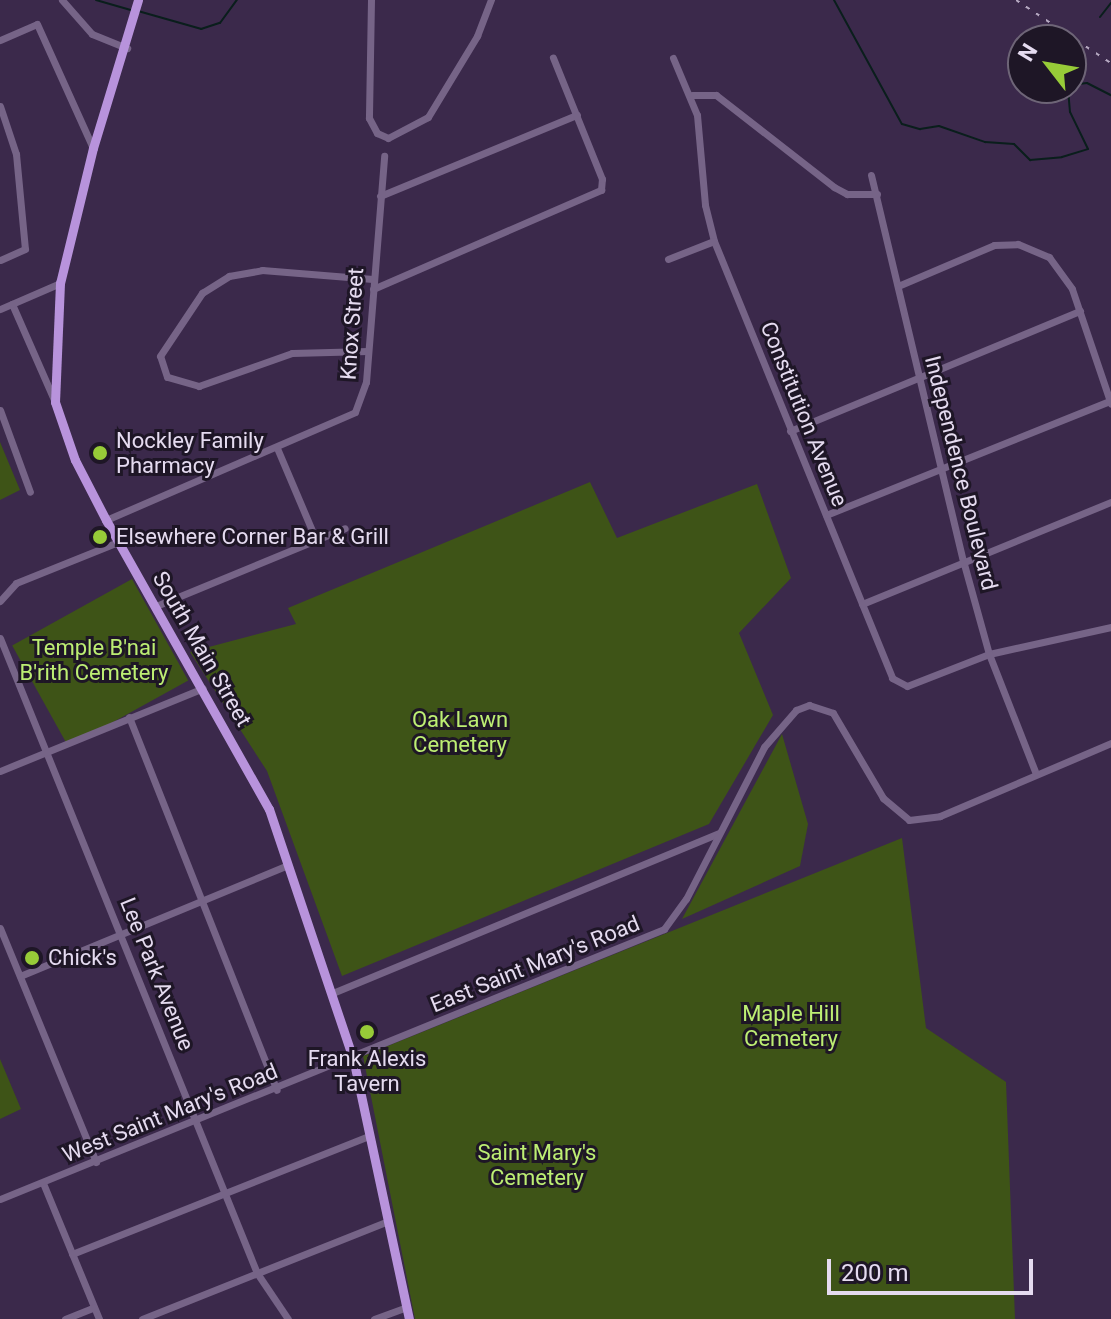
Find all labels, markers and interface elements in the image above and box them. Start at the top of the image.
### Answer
north arrow [1007,24,1087,104]
text: N [1013,39,1042,66]
street label: Knox Street [335,267,369,381]
street label: Constitution Avenue [755,318,853,510]
street label: Independence Boulevard [919,353,1003,593]
place label: Nockley Family Pharmacy [116,427,264,478]
marker: Nockley Family Pharmacy [91,444,109,462]
place label: Elsewhere Corner Bar & Grill [116,524,389,550]
marker: Elsewhere Corner Bar & Grill [91,528,109,546]
street label: South Main Street [147,567,257,731]
park label: Temple B'nai B'rith Cemetery [20,634,168,686]
park label: Oak Lawn Cemetery [412,706,508,758]
street label: Lee Park Avenue [114,894,200,1054]
street label: East Saint Mary's Road [427,910,643,1018]
place label: Chick's [48,945,117,971]
marker: Chick's [23,949,41,967]
park label: Maple Hill Cemetery [742,1000,840,1052]
marker: Frank Alexis Tavern [358,1023,376,1041]
place label: Frank Alexis Tavern [308,1045,426,1096]
street label: West Saint Mary's Road [59,1058,281,1168]
park label: Saint Mary's Cemetery [478,1139,596,1190]
scale bar [831,1243,1037,1293]
text: 200 m [841,1259,908,1287]

